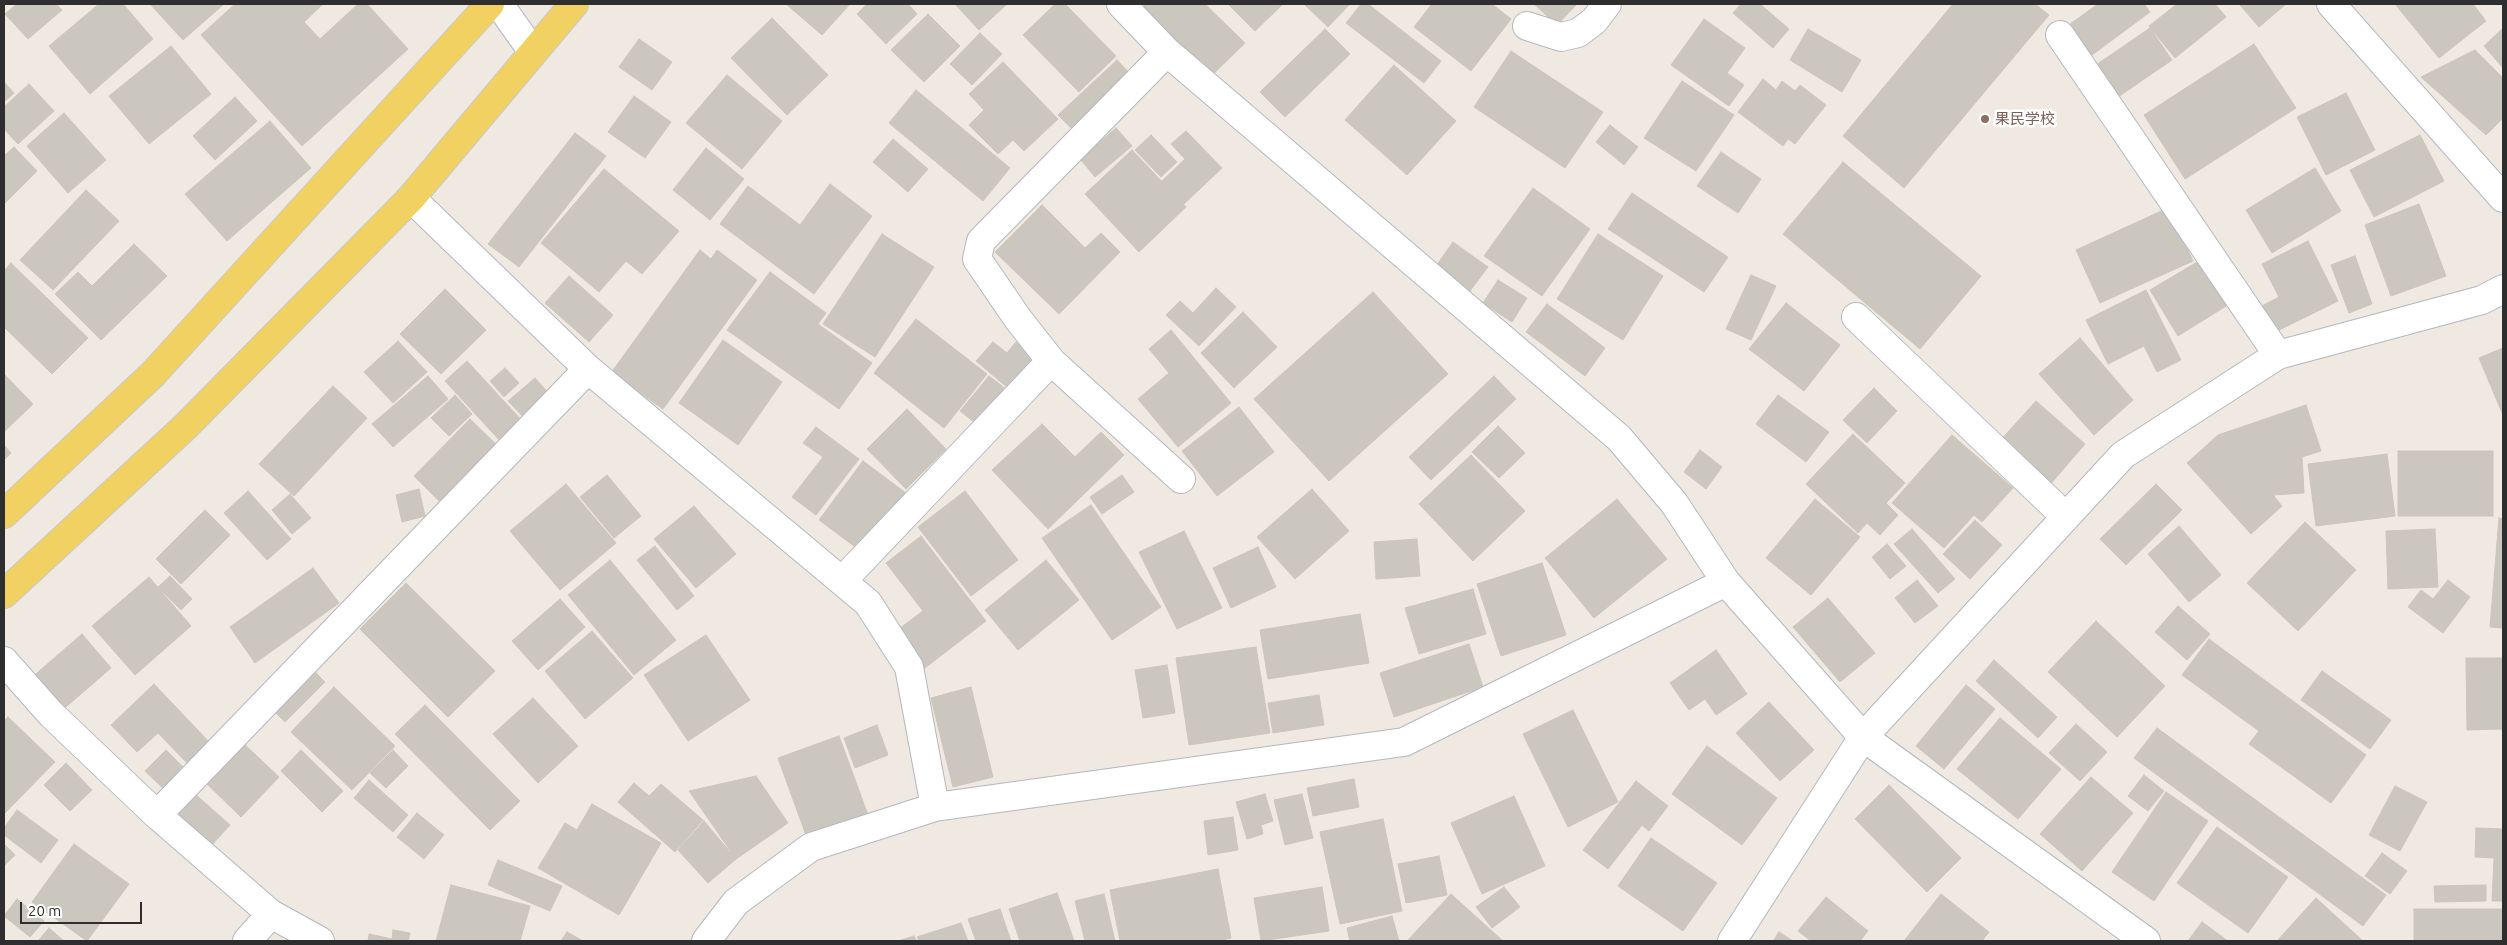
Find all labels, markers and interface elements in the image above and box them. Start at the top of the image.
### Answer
place label: 果民学校 [1995,110,2055,128]
marker: 果民学校 [1979,113,1991,125]
scale bar [22,892,145,924]
text: 20 m [28,902,61,919]

